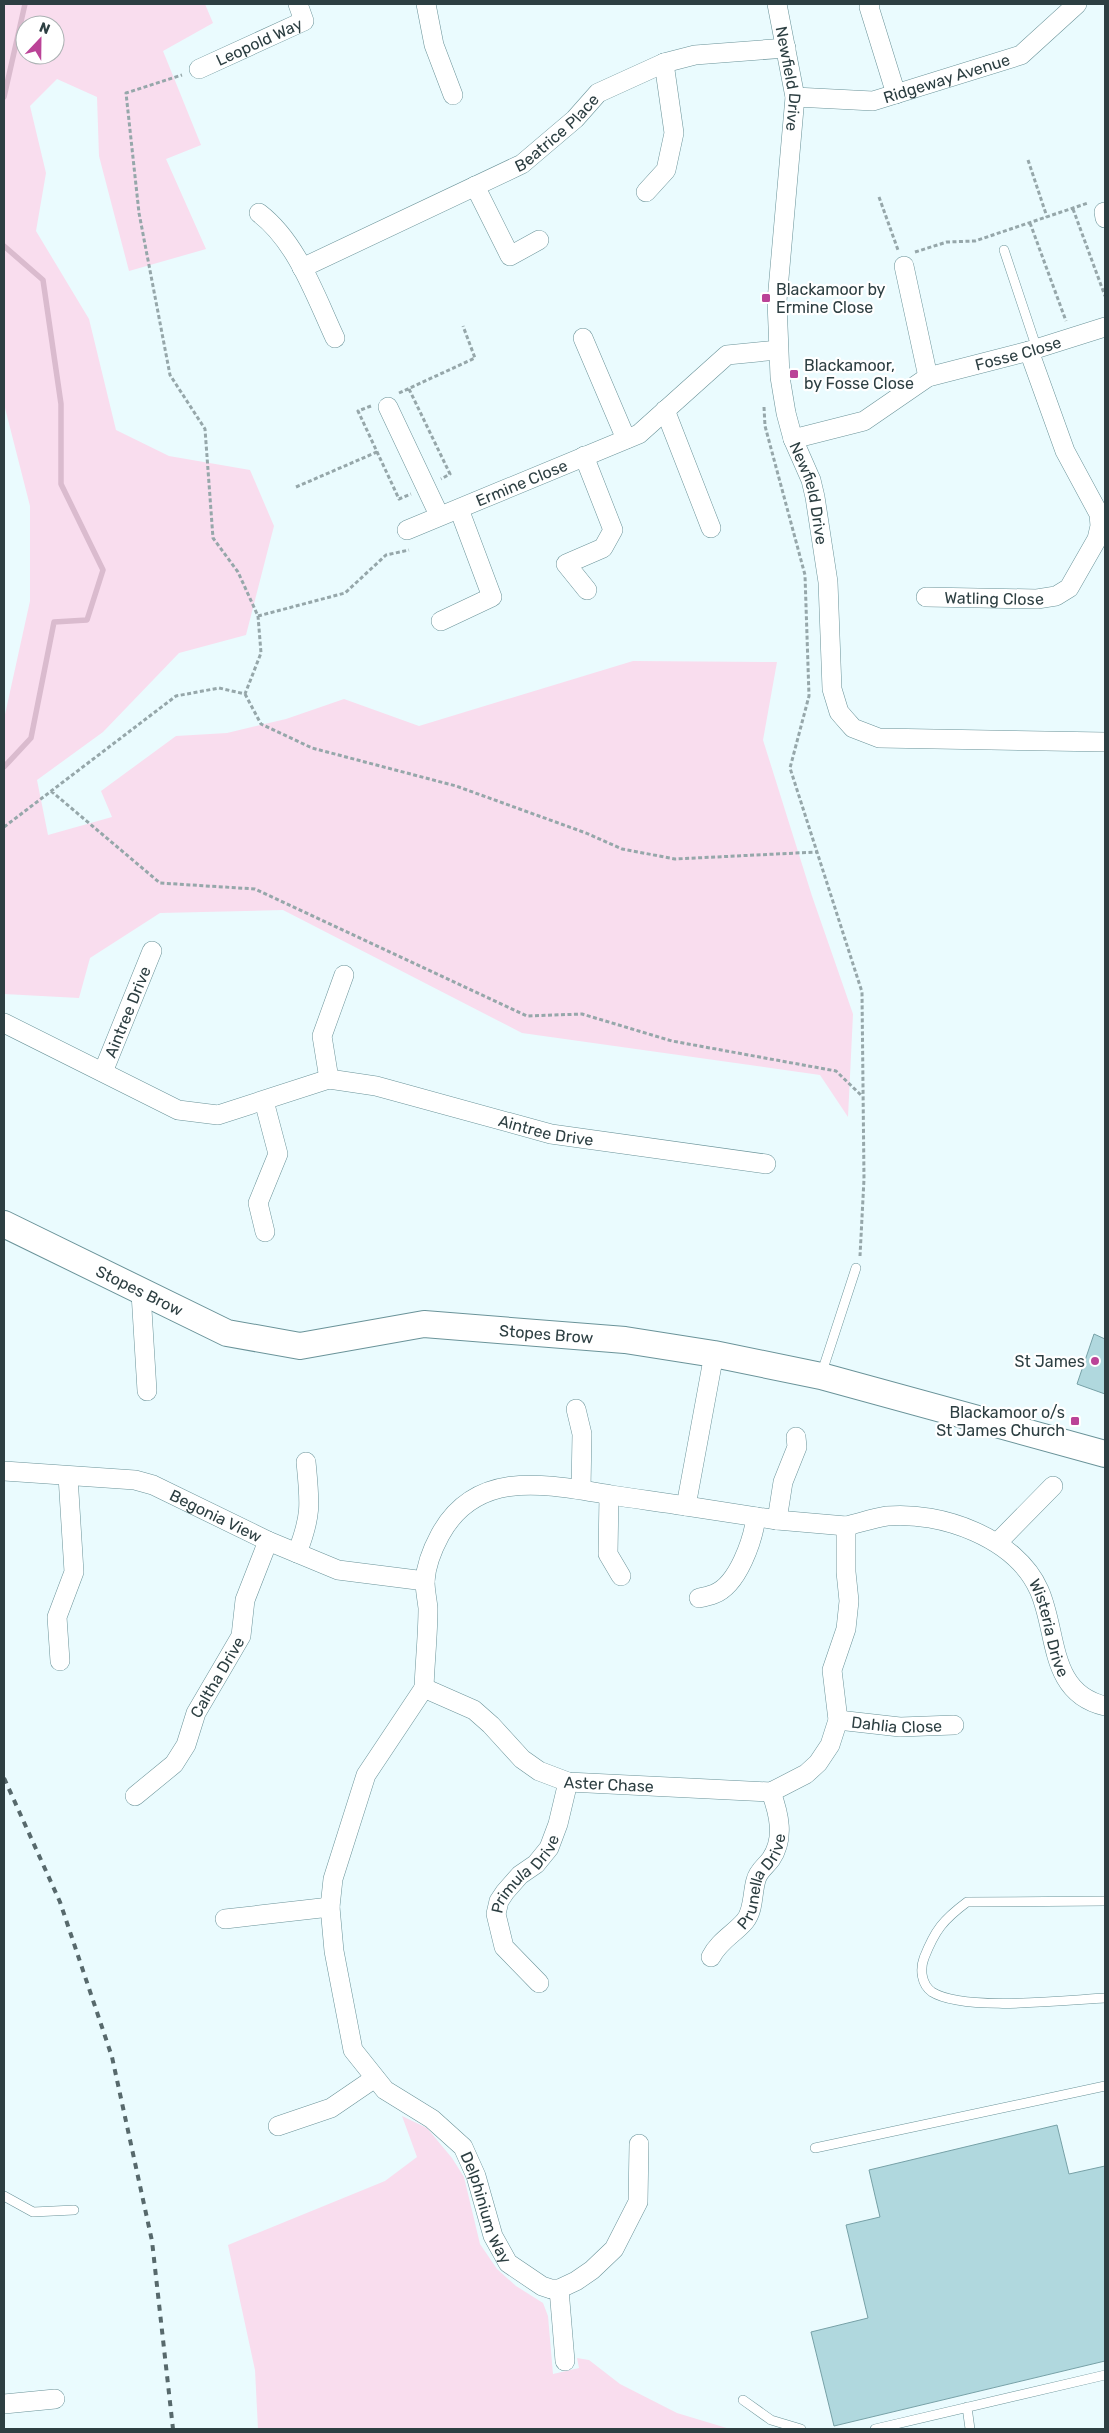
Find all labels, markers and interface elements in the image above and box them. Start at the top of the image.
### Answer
street label: Leopold Way [213,14,306,70]
north arrow [15,15,65,65]
text: N [37,19,53,38]
street label: Newfield Drive [772,25,804,132]
street label: Ridgeway Avenue [881,50,1012,107]
street label: Beatrice Place [512,90,603,176]
place label: Blackamoor by Ermine Close [776,280,886,317]
marker: Blackamoor by Ermine Close [760,292,772,304]
street label: Fosse Close [973,332,1064,375]
place label: Blackamoor, by Fosse Close [804,356,914,393]
marker: Blackamoor, by Fosse Close [788,368,800,380]
street label: Newfield Drive [785,439,831,546]
street label: Ermine Close [473,456,570,510]
street label: Watling Close [944,588,1045,609]
street label: Aintree Drive [101,963,155,1060]
street label: Aintree Drive [496,1111,595,1150]
street label: Stopes Brow [93,1261,186,1320]
street label: Stopes Brow [498,1321,594,1347]
place label: St James [1015,1352,1085,1371]
marker: St James [1089,1355,1101,1367]
place label: Blackamoor o/s St James Church [936,1403,1065,1440]
marker: Blackamoor o/s St James Church [1069,1415,1081,1427]
street label: Begonia View [167,1486,265,1547]
street label: Wisteria Drive [1025,1576,1073,1680]
street label: Caltha Drive [186,1633,249,1721]
street label: Dahlia Close [850,1713,942,1737]
street label: Aster Chase [563,1773,654,1796]
street label: Primula Drive [487,1832,563,1915]
street label: Prunella Drive [733,1832,789,1933]
street label: Delphinium Way [456,2149,515,2267]

